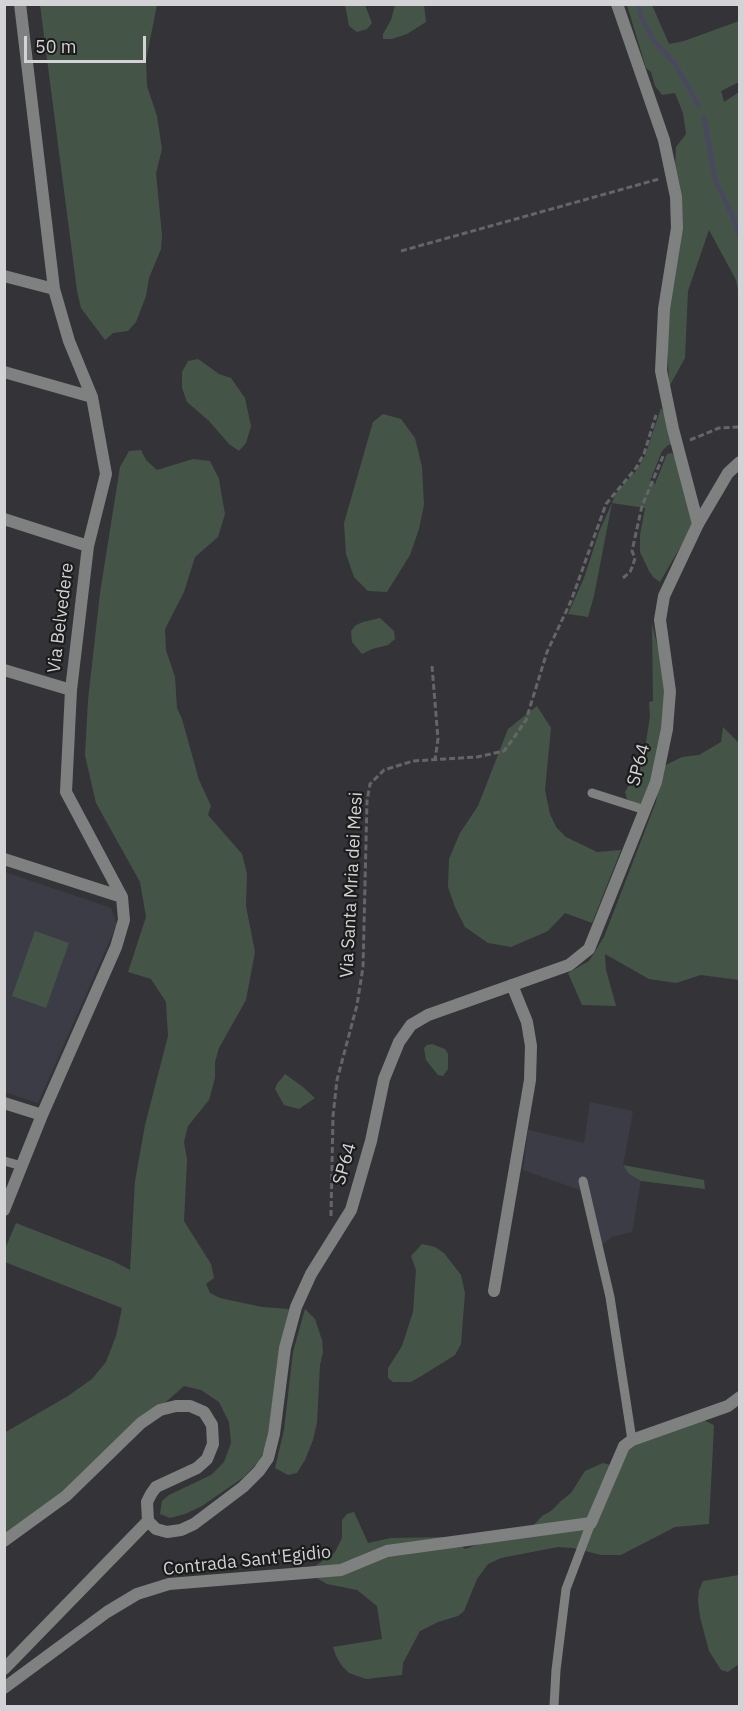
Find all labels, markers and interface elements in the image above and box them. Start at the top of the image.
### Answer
scale bar [27,24,148,62]
text: 50 m [35,35,77,58]
street label: Via Belvedere [44,562,78,674]
street label: SP64 [623,741,655,789]
street label: Via Santa Mria dei Mesi [336,791,368,979]
street label: SP64 [329,1140,361,1188]
street label: Contrada Sant'Egidio [162,1541,332,1581]

